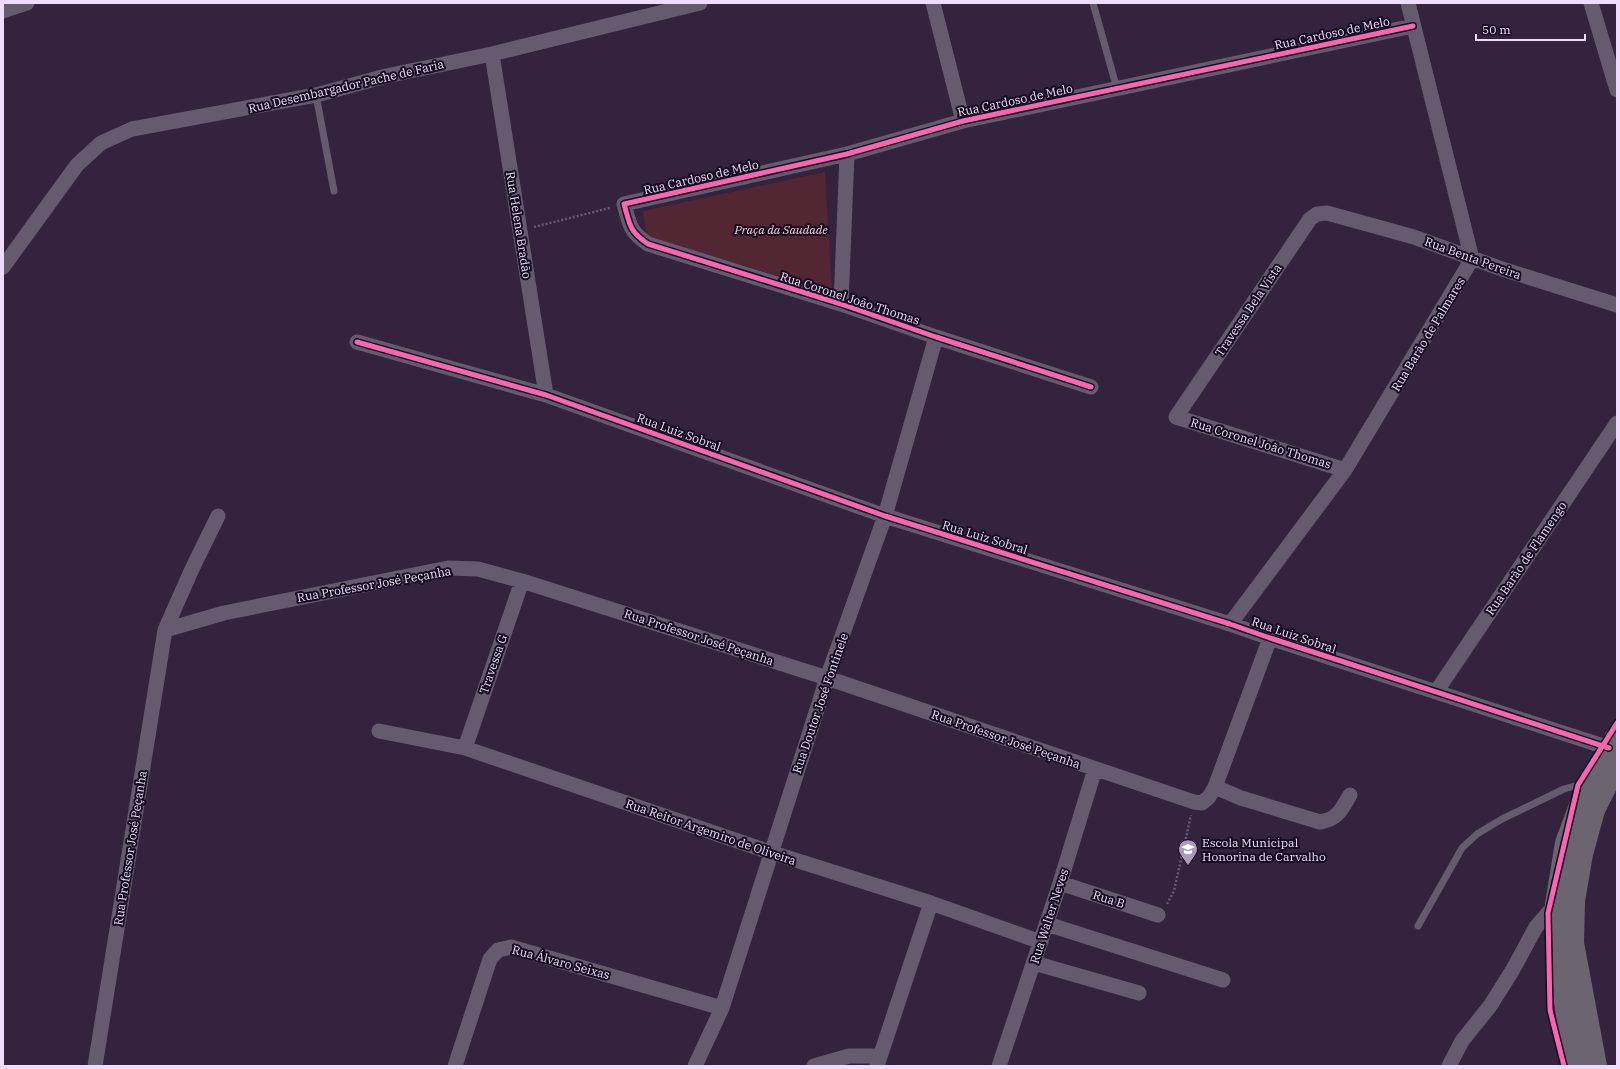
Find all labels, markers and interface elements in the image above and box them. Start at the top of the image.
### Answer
street label: Rua Cardoso de Melo [1273,13,1391,53]
scale bar [1476,16,1585,42]
text: 50 m [1482,22,1511,37]
street label: Rua Desembargador Pache de Faria [247,56,446,116]
street label: Rua Cardoso de Melo [956,80,1074,120]
street label: Rua Cardoso de Melo [642,156,760,198]
street label: Rua Helena Bradão [503,170,535,280]
park label: Praça da Saudade [733,222,828,237]
street label: Rua Benta Pereira [1423,234,1524,283]
street label: Travessa Bela Vista [1211,260,1285,359]
street label: Rua Coronel João Thomas [778,268,922,328]
street label: Rua Barão de Palmares [1388,274,1468,394]
street label: Rua Luiz Sobral [635,410,723,454]
street label: Rua Coronel João Thomas [1189,414,1333,472]
street label: Rua Barão de Flamengo [1482,498,1570,618]
street label: Rua Luiz Sobral [941,517,1030,557]
street label: Rua Professor José Peçanha [296,563,453,605]
street label: Rua Professor José Peçanha [622,606,776,668]
street label: Rua Luiz Sobral [1250,614,1339,657]
street label: Rua Doutor José Fontinele [789,631,851,775]
street label: Travessa G [476,632,510,696]
street label: Rua Professor José Peçanha [930,706,1083,772]
street label: Rua Professor José Peçanha [110,769,150,926]
street label: Rua Reitor Argemiro de Oliveira [624,796,799,868]
place label: Escola Municipal Honorina de Carvalho [1202,835,1326,864]
school or university icon: Escola Municipal Honorina de Carvalho [1177,838,1199,866]
street label: Rua Walter Neves [1027,867,1071,965]
street label: Rua B [1091,887,1127,911]
street label: Rua Álvaro Seixas [510,942,612,982]

